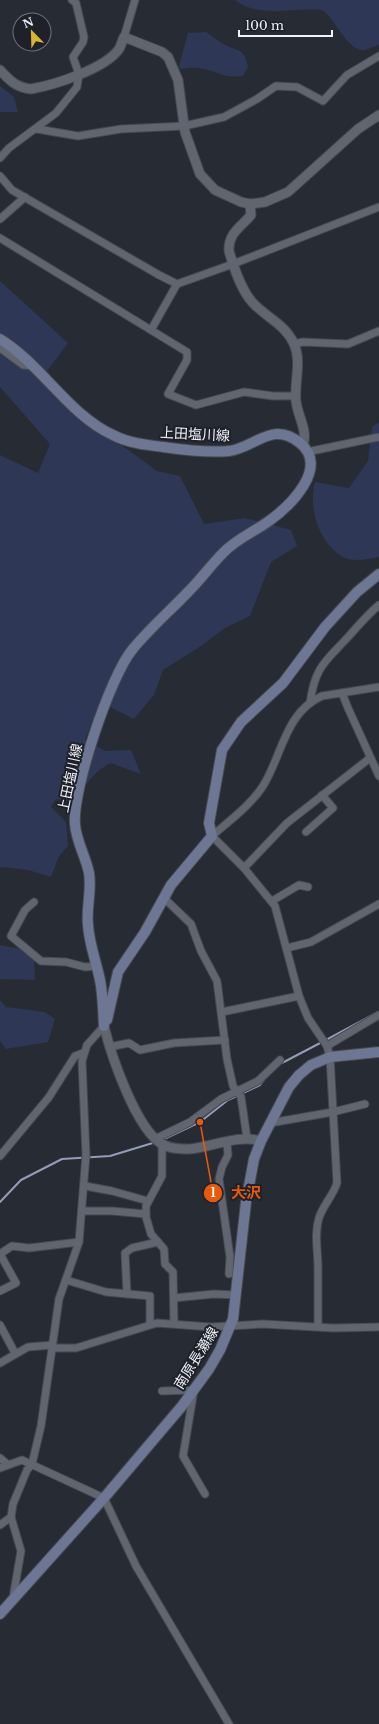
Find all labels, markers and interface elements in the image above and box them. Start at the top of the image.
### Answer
north arrow [12,12,52,52]
scale bar [239,12,332,38]
text: N [21,14,36,31]
text: 100 m [245,18,284,33]
street label: 上田塩川線 [160,423,230,445]
street label: 上田塩川線 [54,742,86,814]
callout: 大沢 [203,1180,269,1207]
text: 大沢 [231,1183,261,1202]
text: 1 [210,1185,216,1200]
street label: 南原長瀬線 [170,1324,222,1392]

